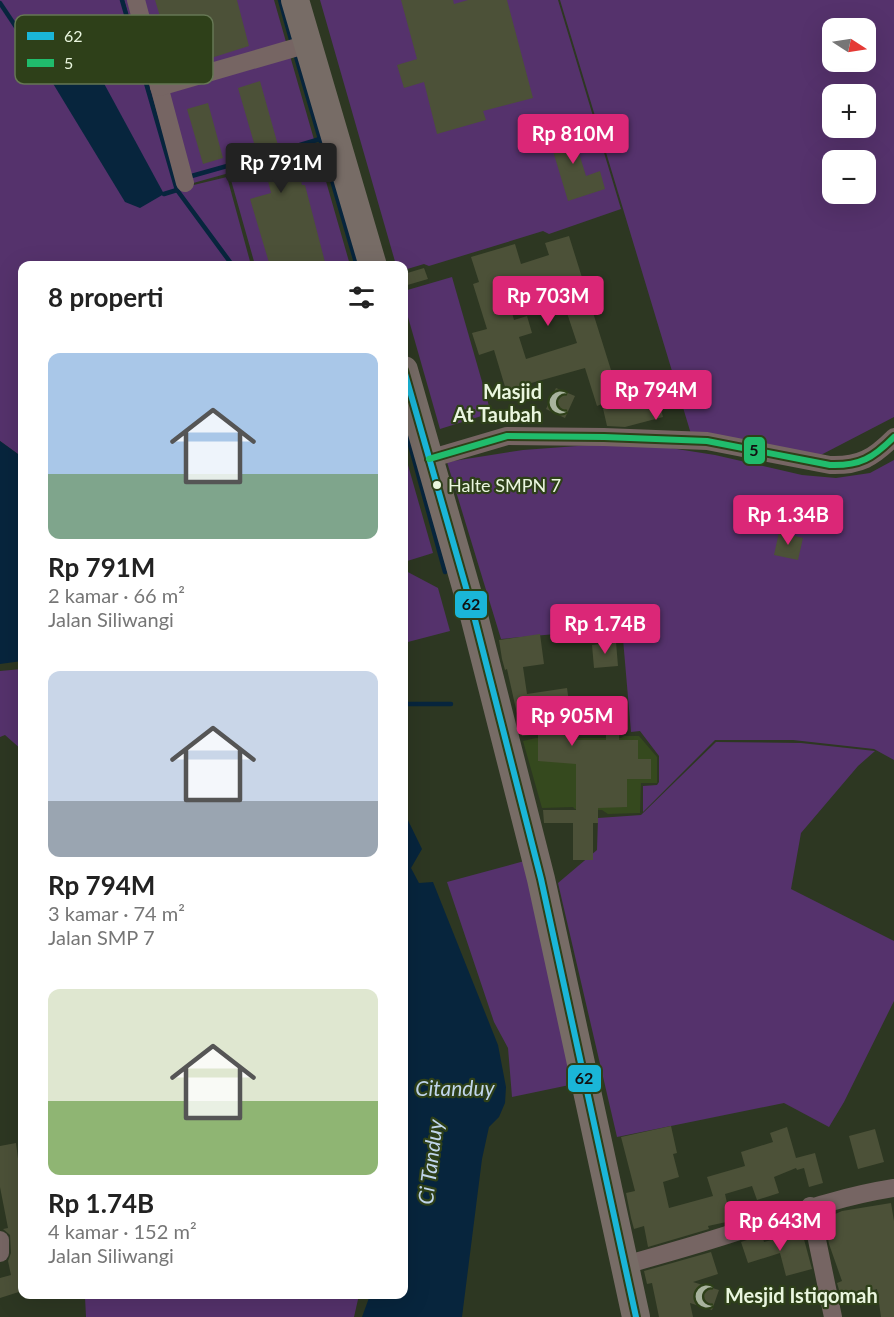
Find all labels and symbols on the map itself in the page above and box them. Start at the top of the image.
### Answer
legend [15,15,213,84]
north arrow [822,18,876,72]
text: 62 [64,26,83,45]
text: 5 [64,53,73,72]
pin: Rp 810M [518,114,628,165]
pin: Rp 791M [226,143,336,194]
pin: Rp 703M [493,276,603,327]
pin: Rp 794M [601,370,711,421]
place label: Masjid At Taubah [452,379,542,426]
mosque icon: Masjid At Taubah [547,390,573,416]
line badge: 5 [743,436,766,465]
text: 5 [749,440,759,459]
place label: Halte SMPN 7 [448,474,561,496]
marker: Halte SMPN 7 [431,479,443,491]
pin: Rp 1.34B [726,495,850,546]
line badge: 62 [454,590,488,619]
text: 62 [462,594,480,613]
pin: Rp 1.74B [543,604,667,655]
pin: Rp 905M [517,696,627,747]
line badge: 62 [567,1064,602,1093]
text: 62 [575,1068,593,1087]
water label: Citanduy [415,1075,496,1100]
water label: Ci Tanduy [412,1117,447,1206]
pin: Rp 643M [725,1201,835,1252]
mosque icon: Mesjid Istiqomah [694,1283,720,1309]
place label: Mesjid Istiqomah [725,1283,878,1307]

